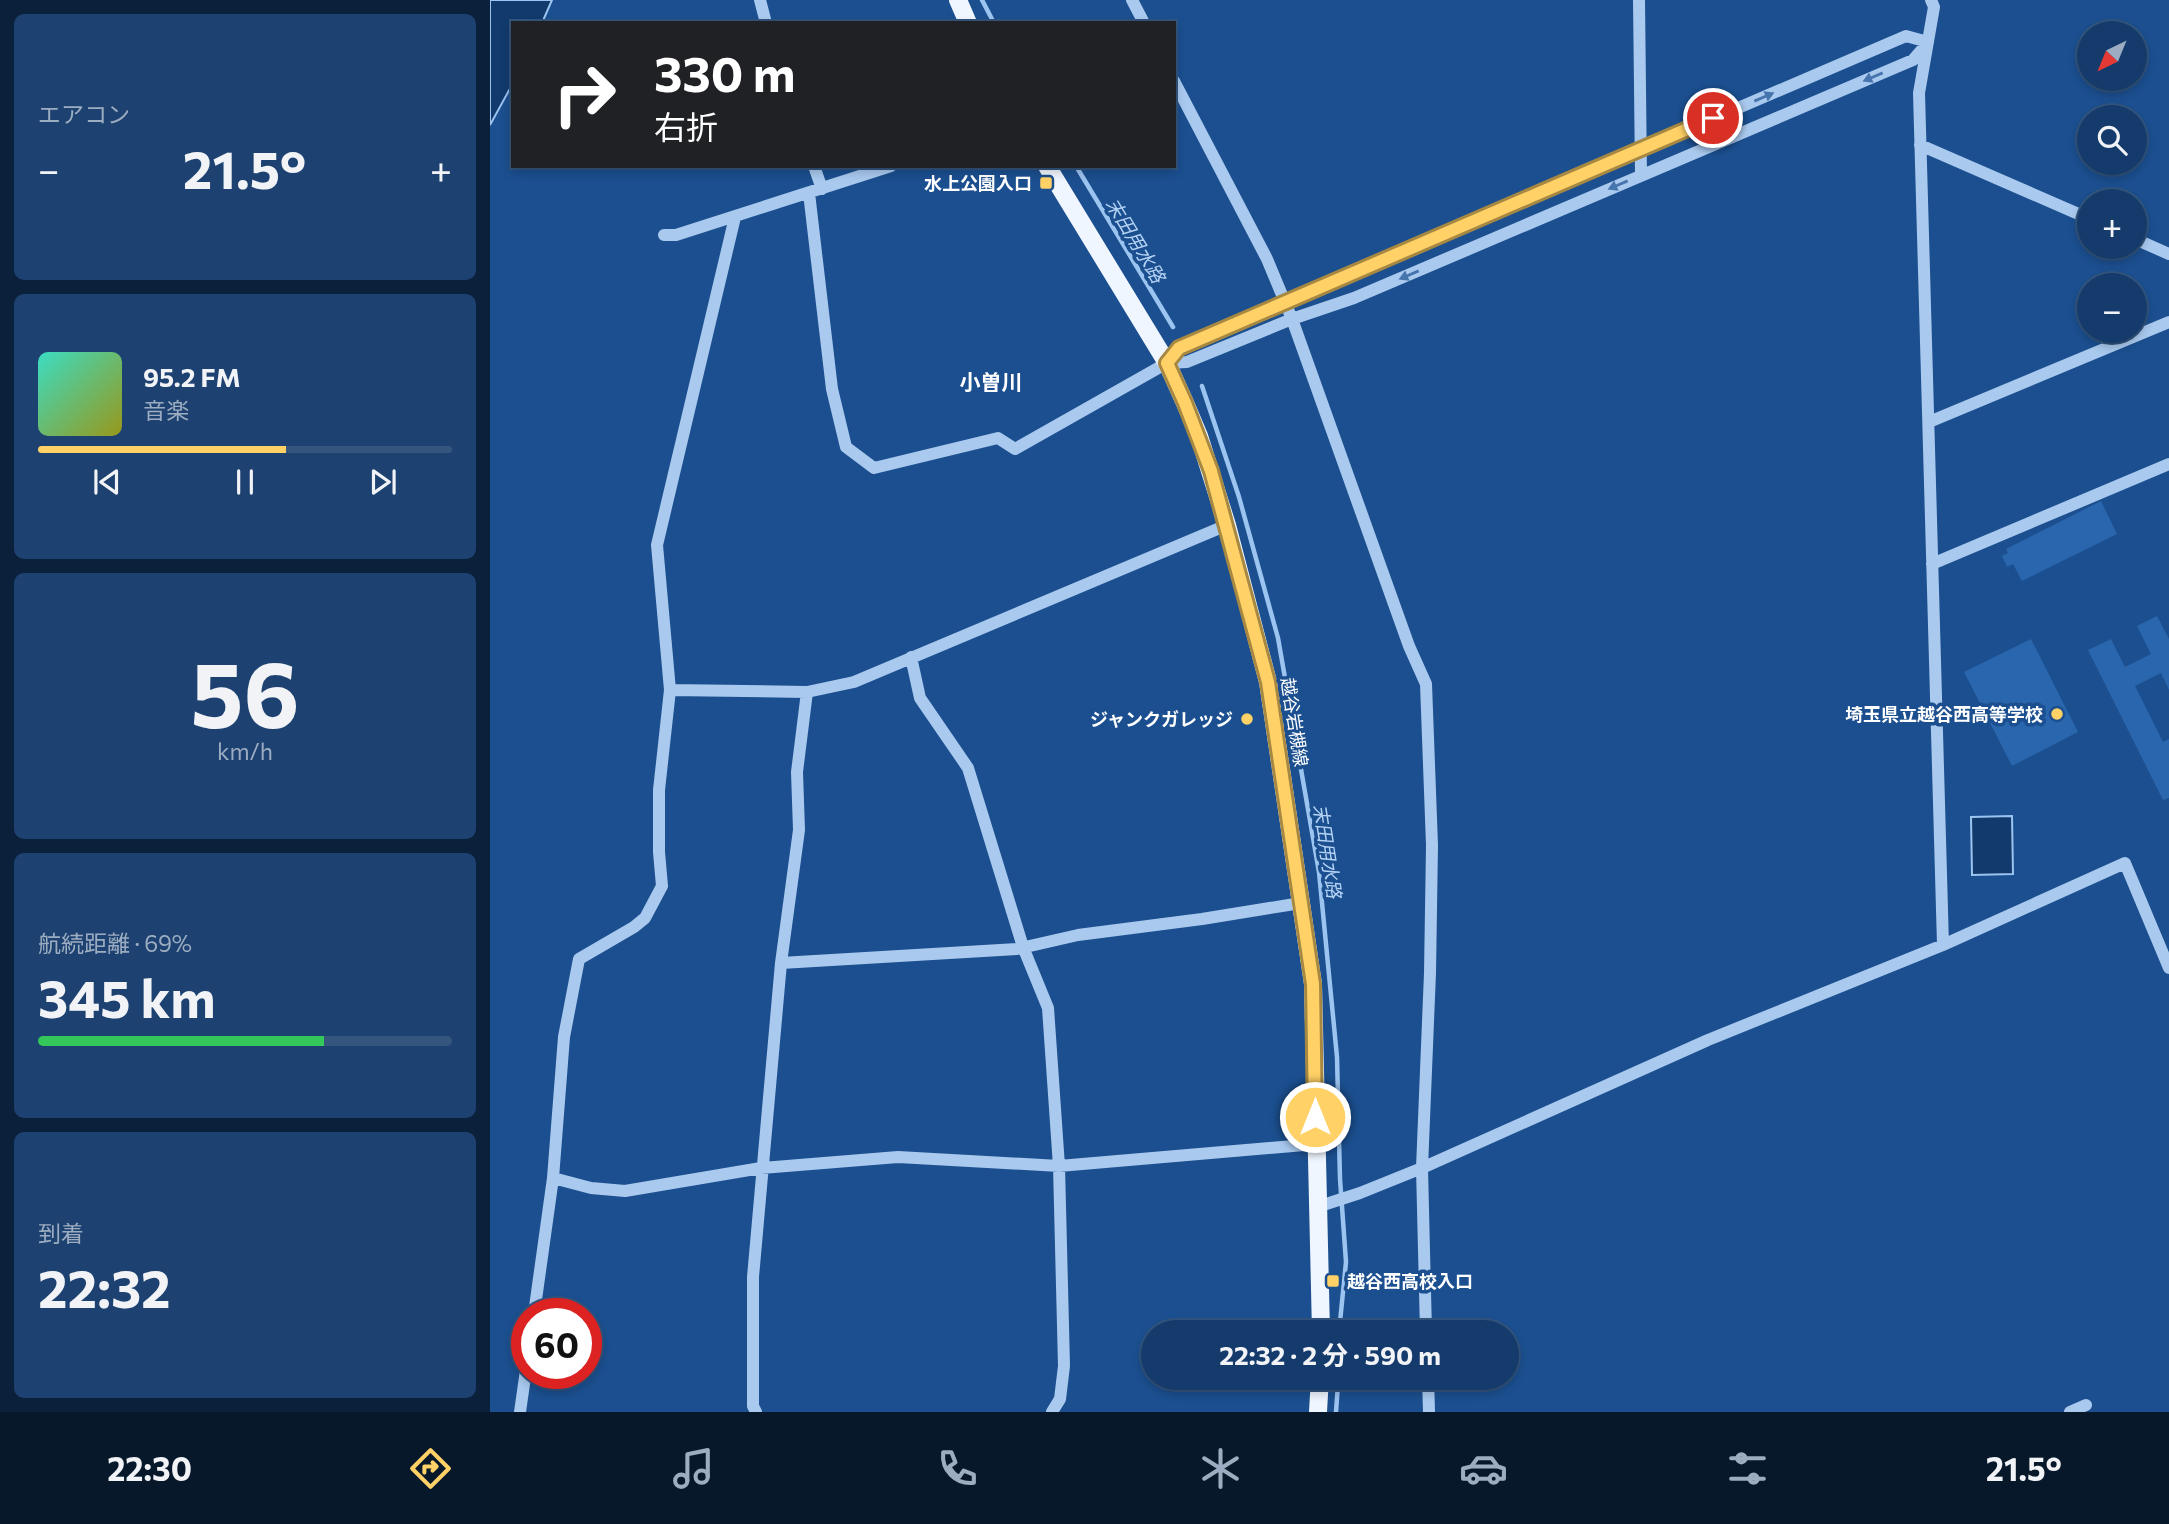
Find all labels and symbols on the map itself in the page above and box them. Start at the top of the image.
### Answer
north arrow [2077,21,2147,91]
one-way arrow [1862,72,1883,83]
pin [1683,88,1743,148]
one-way arrow [1754,91,1774,103]
place label: 水上公園入口 [924,172,1032,194]
marker: 水上公園入口 [1038,175,1054,191]
one-way arrow [1608,179,1628,191]
water label: 末田用水路 [1102,193,1171,288]
one-way arrow [1398,269,1419,280]
district label: 小曽川 [960,369,1023,394]
street label: 越谷岩槻線 [1277,676,1313,768]
place label: 埼玉県立越谷西高等学校 [1845,703,2043,725]
marker: 埼玉県立越谷西高等学校 [2049,706,2065,722]
place label: ジャンクガレッジ [1090,708,1233,730]
marker: ジャンクガレッジ [1239,711,1255,727]
water label: 末田用水路 [1309,802,1347,902]
position arrow [1278,1080,1352,1154]
place label: 越谷西高校入口 [1347,1270,1473,1292]
marker: 越谷西高校入口 [1325,1273,1341,1289]
speed limit sign: 60 [511,1298,602,1389]

